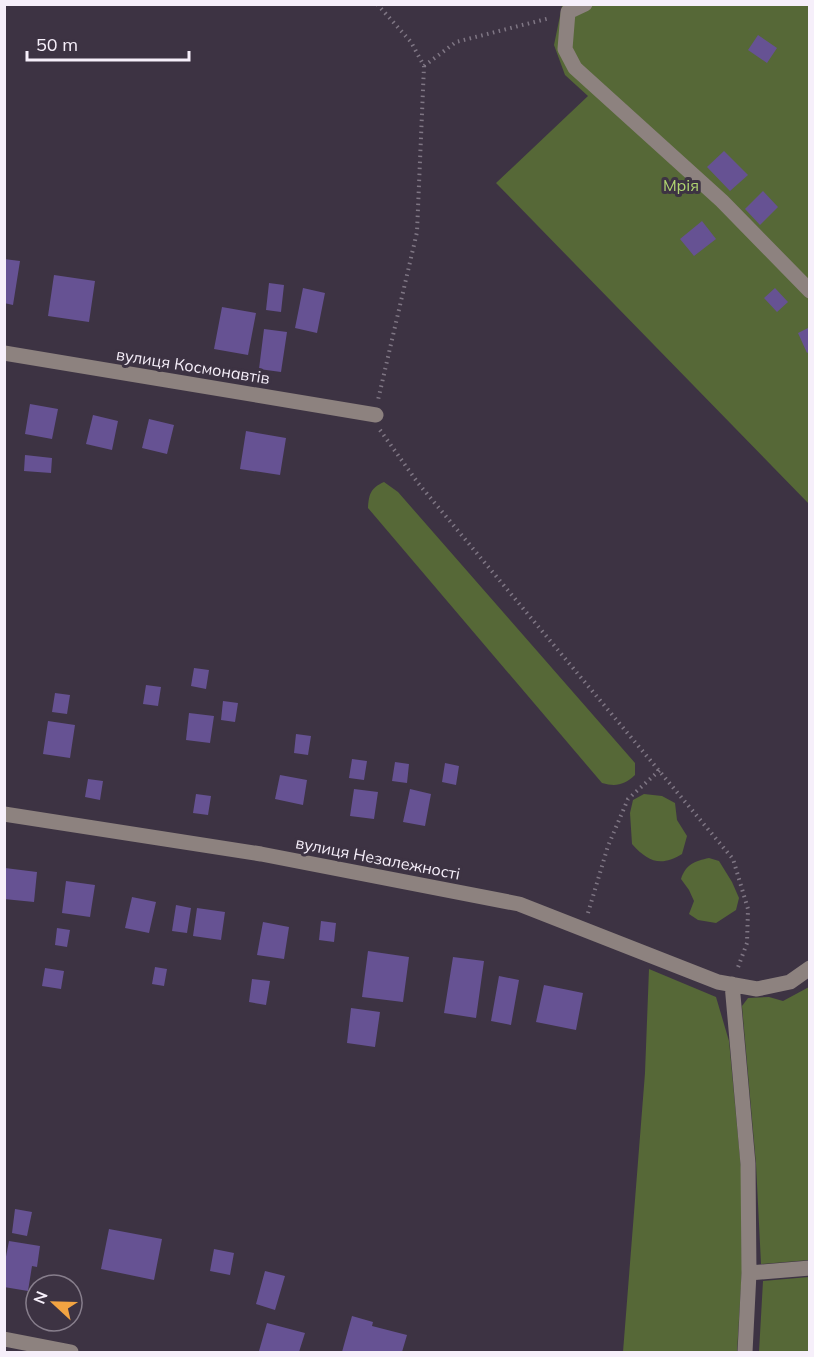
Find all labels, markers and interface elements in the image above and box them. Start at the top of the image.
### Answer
scale bar [27,24,189,62]
text: 50 m [36,33,78,56]
park label: Мрія [663,175,699,195]
street label: вулиця Космонавтів [115,344,271,388]
street label: вулиця Незалежності [294,832,462,884]
north arrow [24,1273,84,1333]
text: N [29,1288,52,1307]

